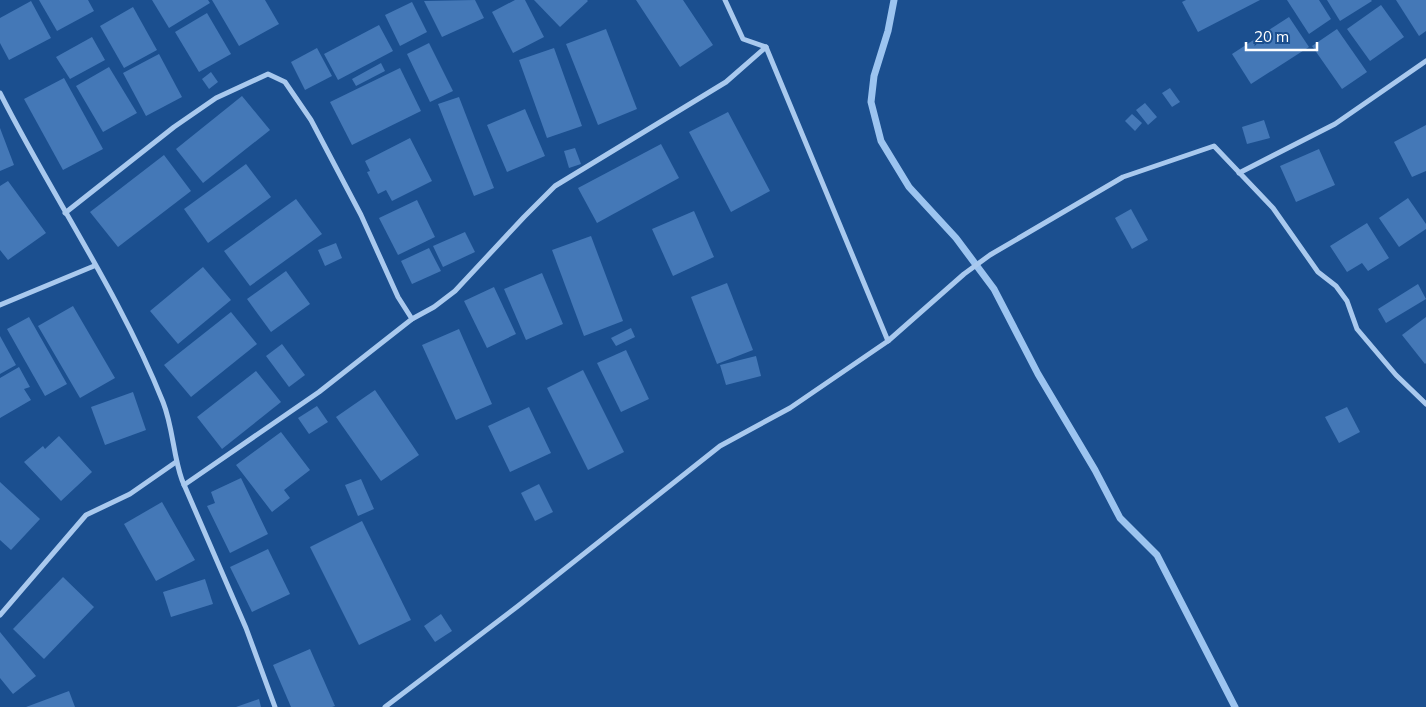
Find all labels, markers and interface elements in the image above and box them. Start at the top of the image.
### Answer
scale bar [1246,20,1317,52]
text: 20 m [1254,27,1289,46]

